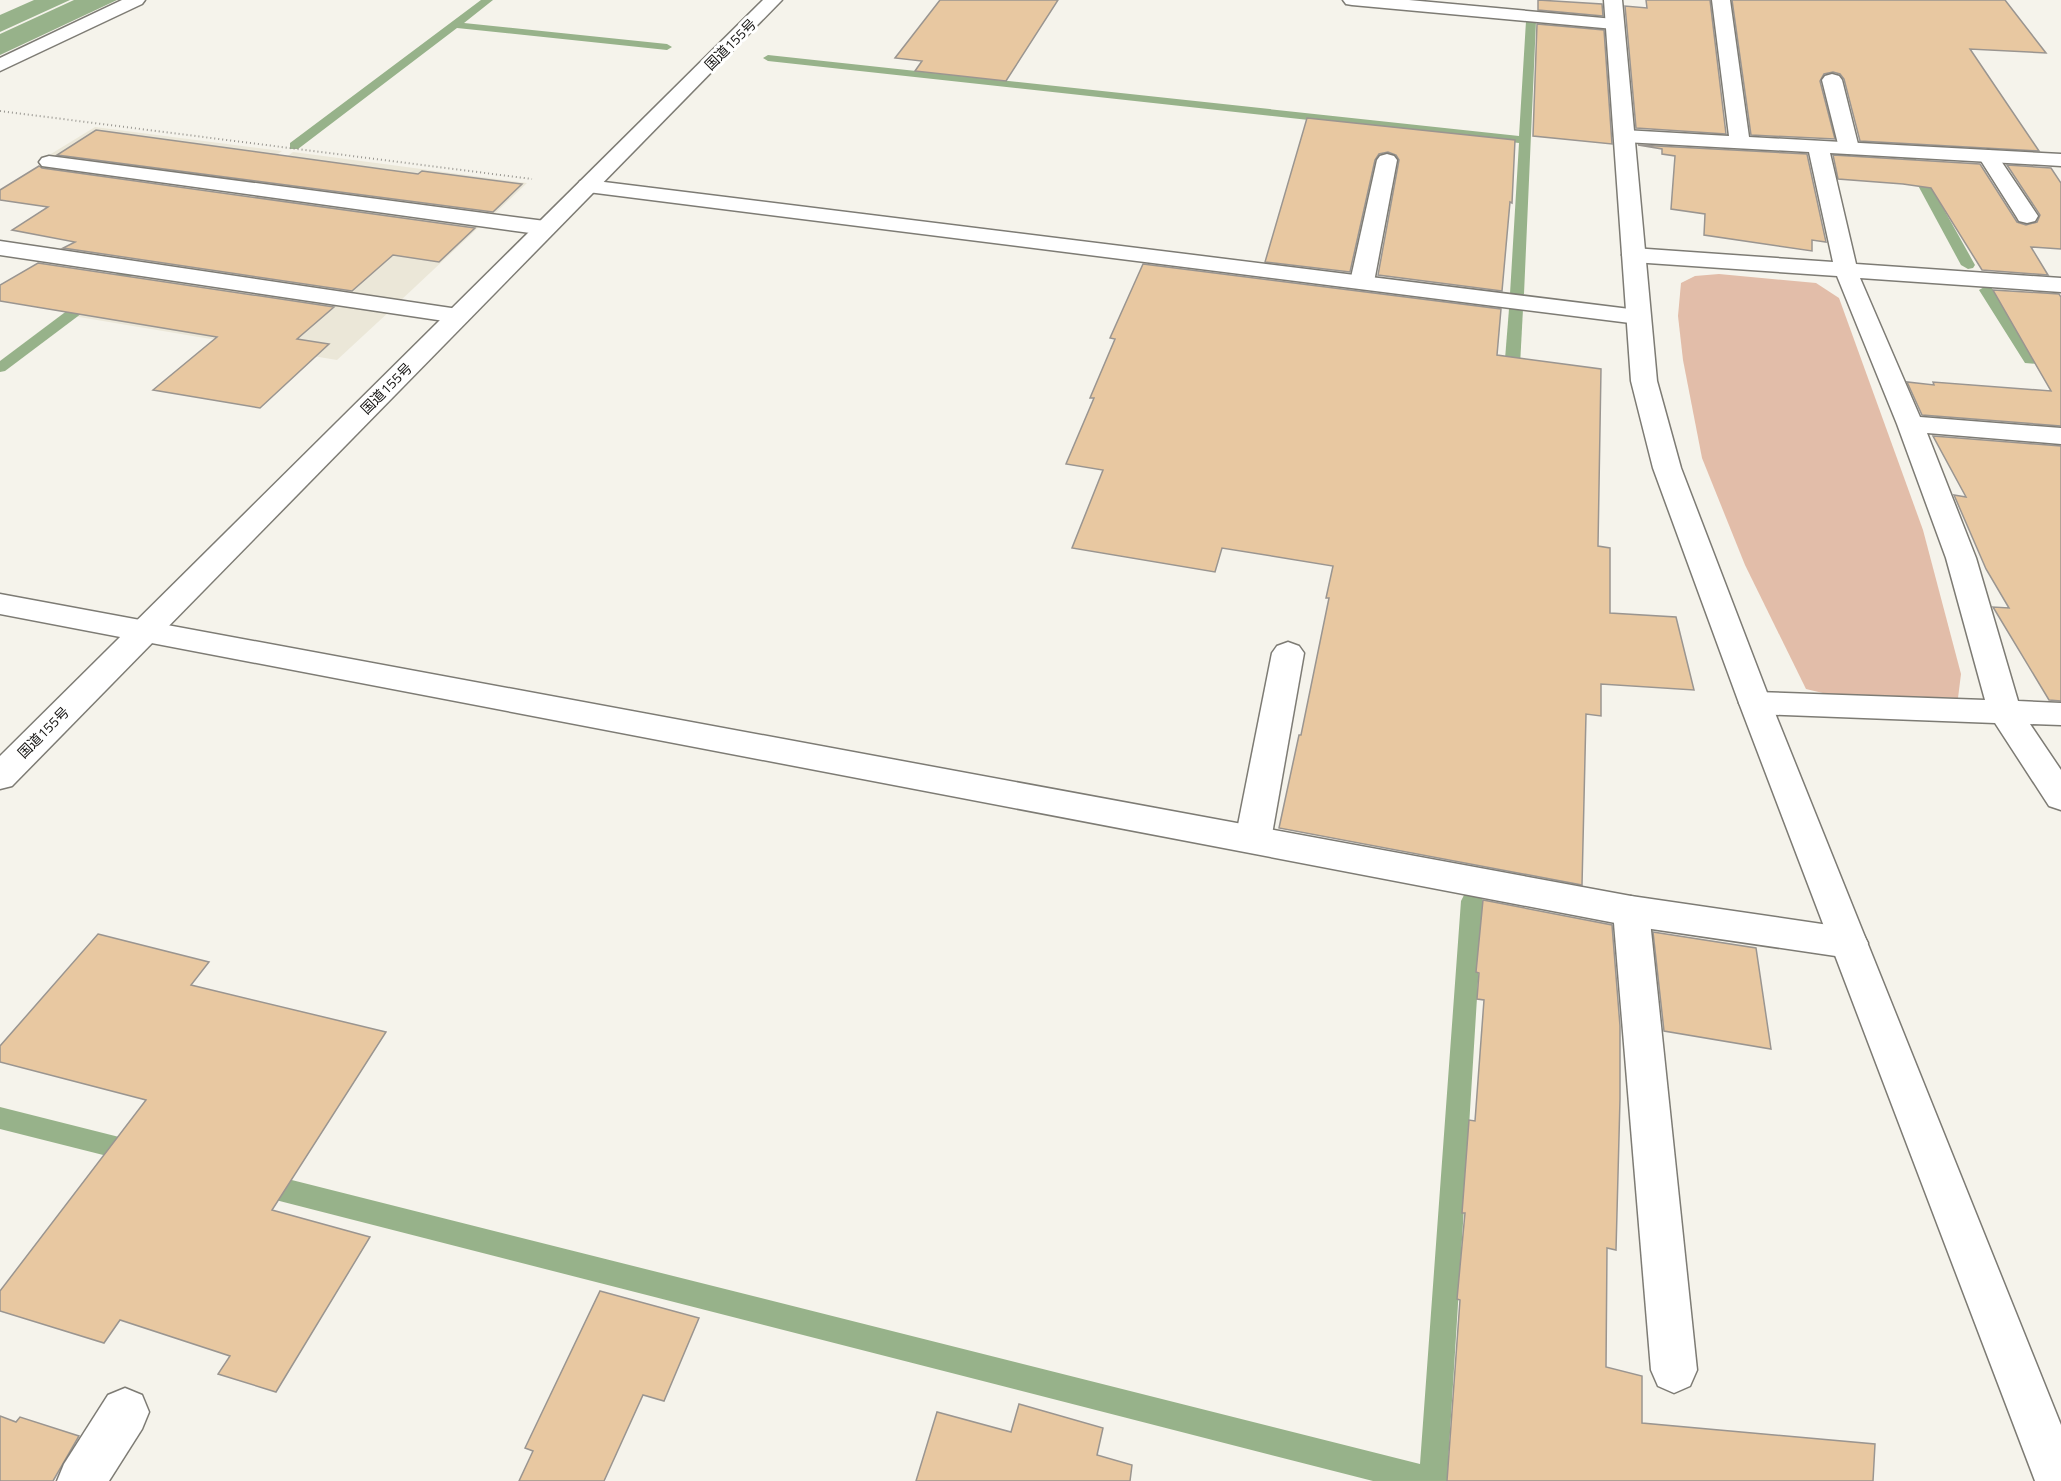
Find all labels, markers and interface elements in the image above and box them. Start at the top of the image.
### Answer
street label: 国道155号 [699,13,761,75]
street label: 国道155号 [355,357,417,419]
street label: 国道155号 [12,701,74,763]

